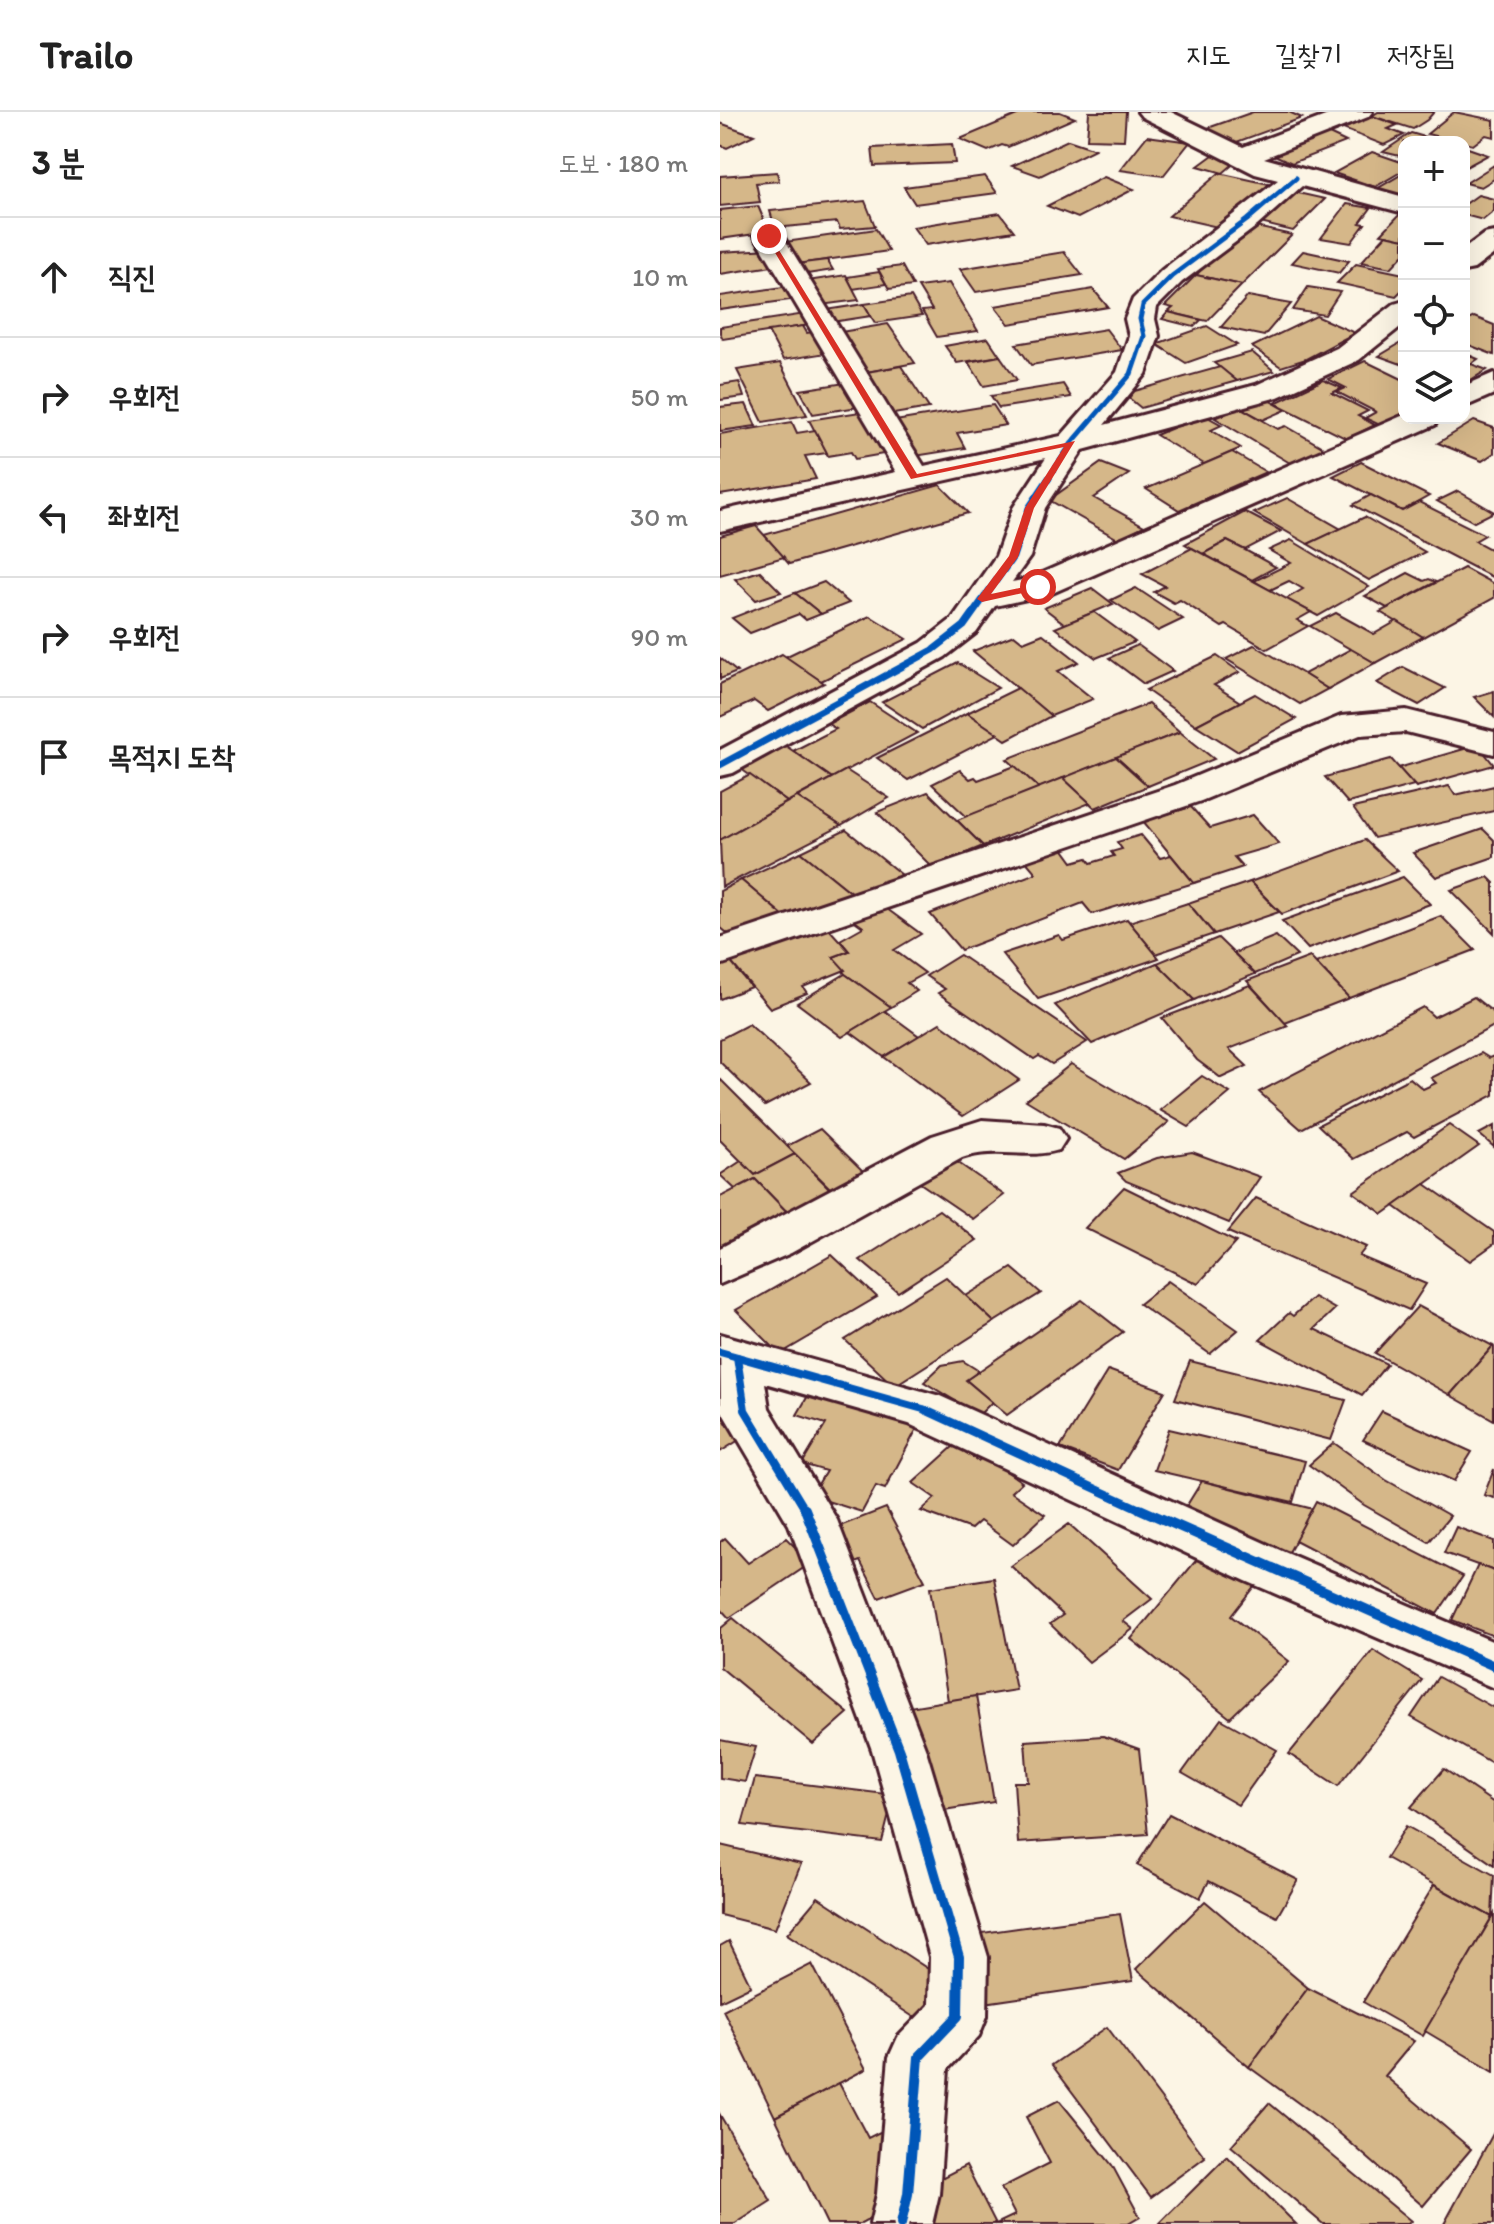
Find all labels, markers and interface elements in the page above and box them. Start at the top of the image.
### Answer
text: Trailo [40,32,133,78]
text: 지도 [1186,37,1231,71]
text: 길찾기 [1275,37,1342,71]
text: 저장됨 [1386,37,1454,71]
map controls [1398,136,1470,424]
button: + [1398,136,1470,208]
text: 3 분 [32,142,86,183]
text: 도보 · 180 m [558,147,688,179]
button: − [1398,208,1470,280]
route end [751,218,787,254]
icon: ahead [32,255,76,299]
text: 직진 [108,258,156,295]
text: 10 m [632,261,688,293]
button: locate [1398,280,1470,352]
button: layers [1398,352,1470,424]
icon: right [32,375,76,419]
text: 우회전 [108,378,180,415]
text: 50 m [631,381,688,413]
icon: left [32,495,76,539]
text: 좌회전 [108,498,180,535]
text: 30 m [630,501,688,533]
route start [1020,569,1056,605]
icon: right [32,615,76,659]
text: 우회전 [108,618,180,655]
text: 90 m [631,621,688,653]
icon: arrive [32,735,76,779]
text: 목적지 도착 [108,738,235,775]

